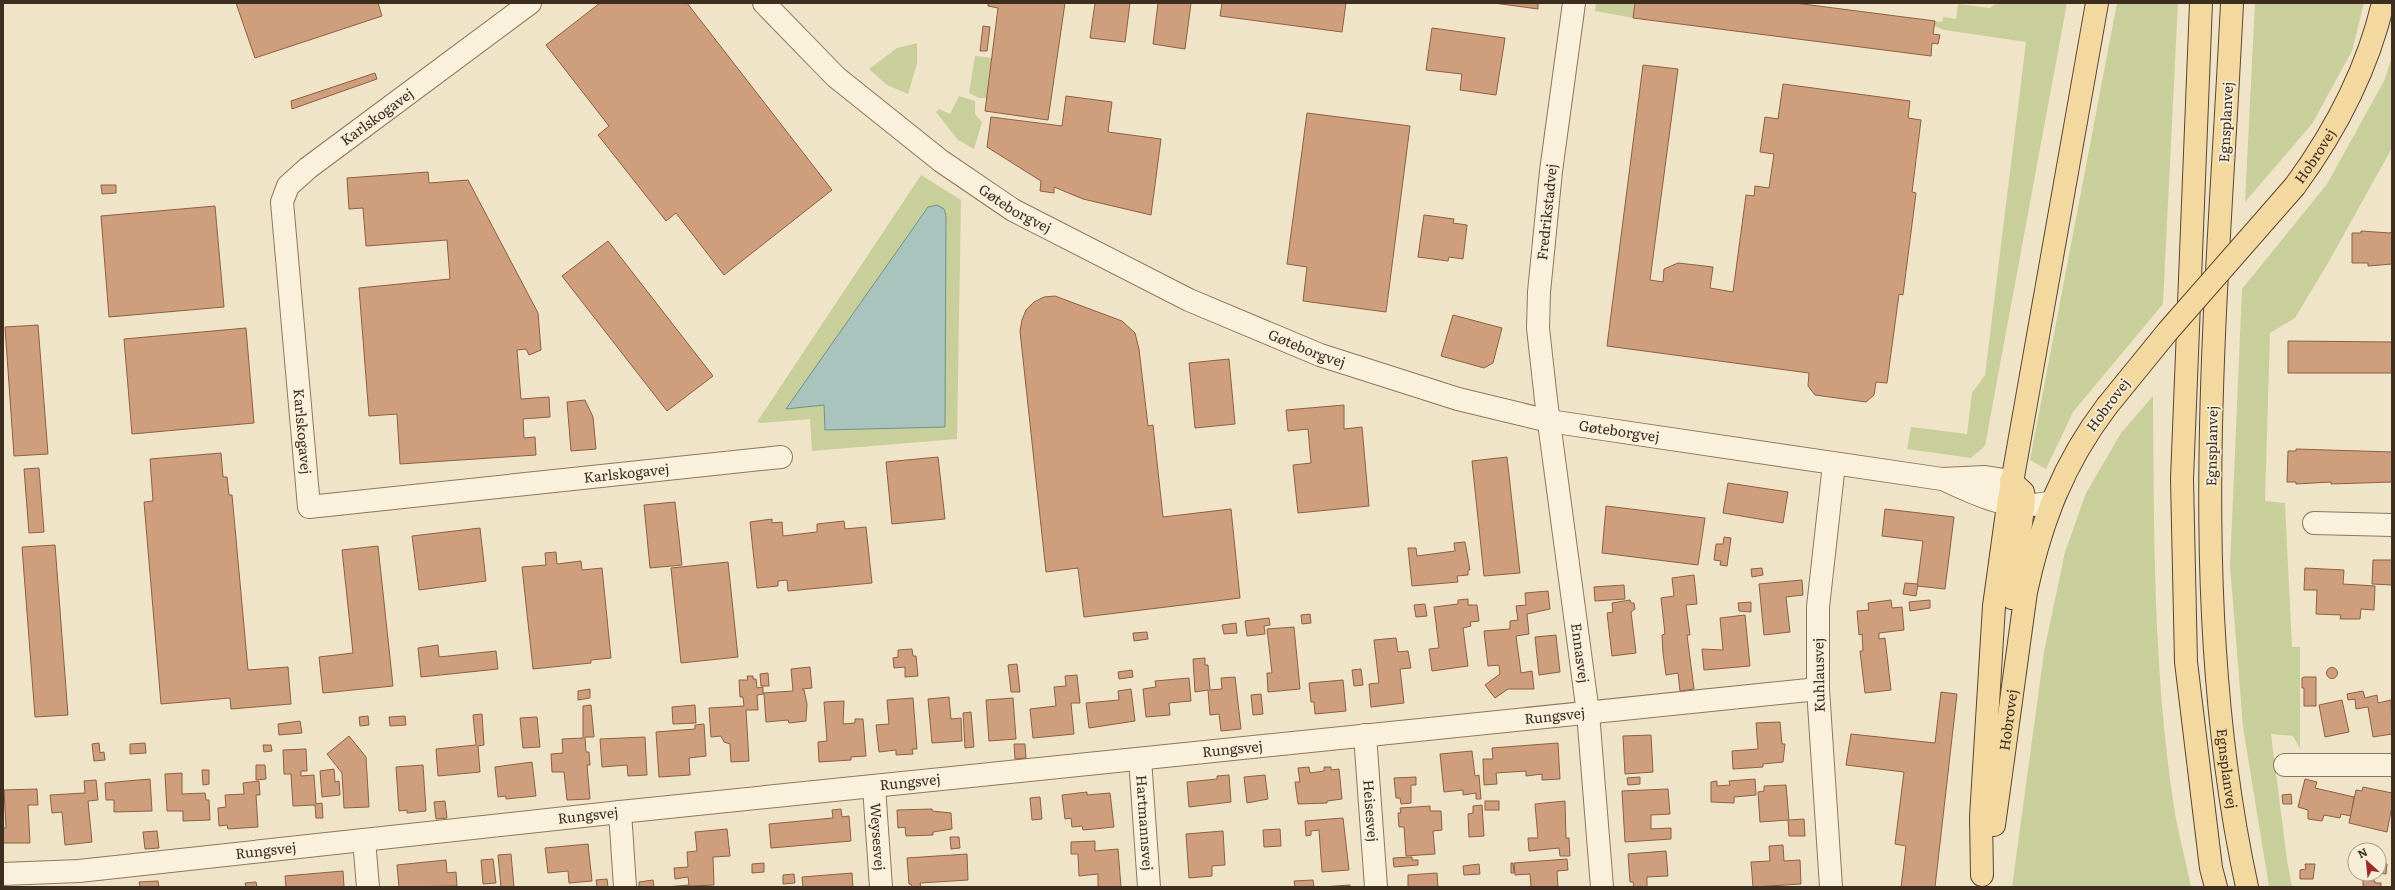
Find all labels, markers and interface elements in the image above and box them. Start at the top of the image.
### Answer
street label: Egnsplanvej [2213,81,2237,163]
street label: Karlskogavej [336,83,417,150]
street label: Hobrovej [2289,125,2339,187]
street label: Fredrikstadvej [1531,163,1561,261]
street label: Gøteborgvej [975,179,1055,237]
street label: Gøteborgvej [1265,323,1348,372]
street label: Hobrovej [2081,374,2134,435]
street label: Karlskogavej [290,388,317,475]
street label: Egnsplanvej [2200,405,2222,487]
street label: Gøteborgvej [1578,415,1661,446]
street label: Karlskogavej [583,458,670,487]
street label: Ennasvej [1567,622,1595,684]
street label: Kuhlausvej [1807,638,1829,712]
street label: Hobrovej [1993,688,2022,752]
street label: Rungsvej [1523,702,1586,728]
street label: Egnsplanvej [2213,727,2243,810]
street label: Rungsvej [1201,735,1264,761]
street label: Rungsvej [879,768,941,794]
street label: Hartmannsvej [1132,774,1159,871]
street label: Heisesvej [1359,779,1384,843]
street label: Rungsvej [556,801,619,828]
street label: Weysesvej [866,802,891,871]
street label: Rungsvej [234,836,297,863]
north arrow [2347,842,2387,882]
text: N [2354,843,2370,861]

